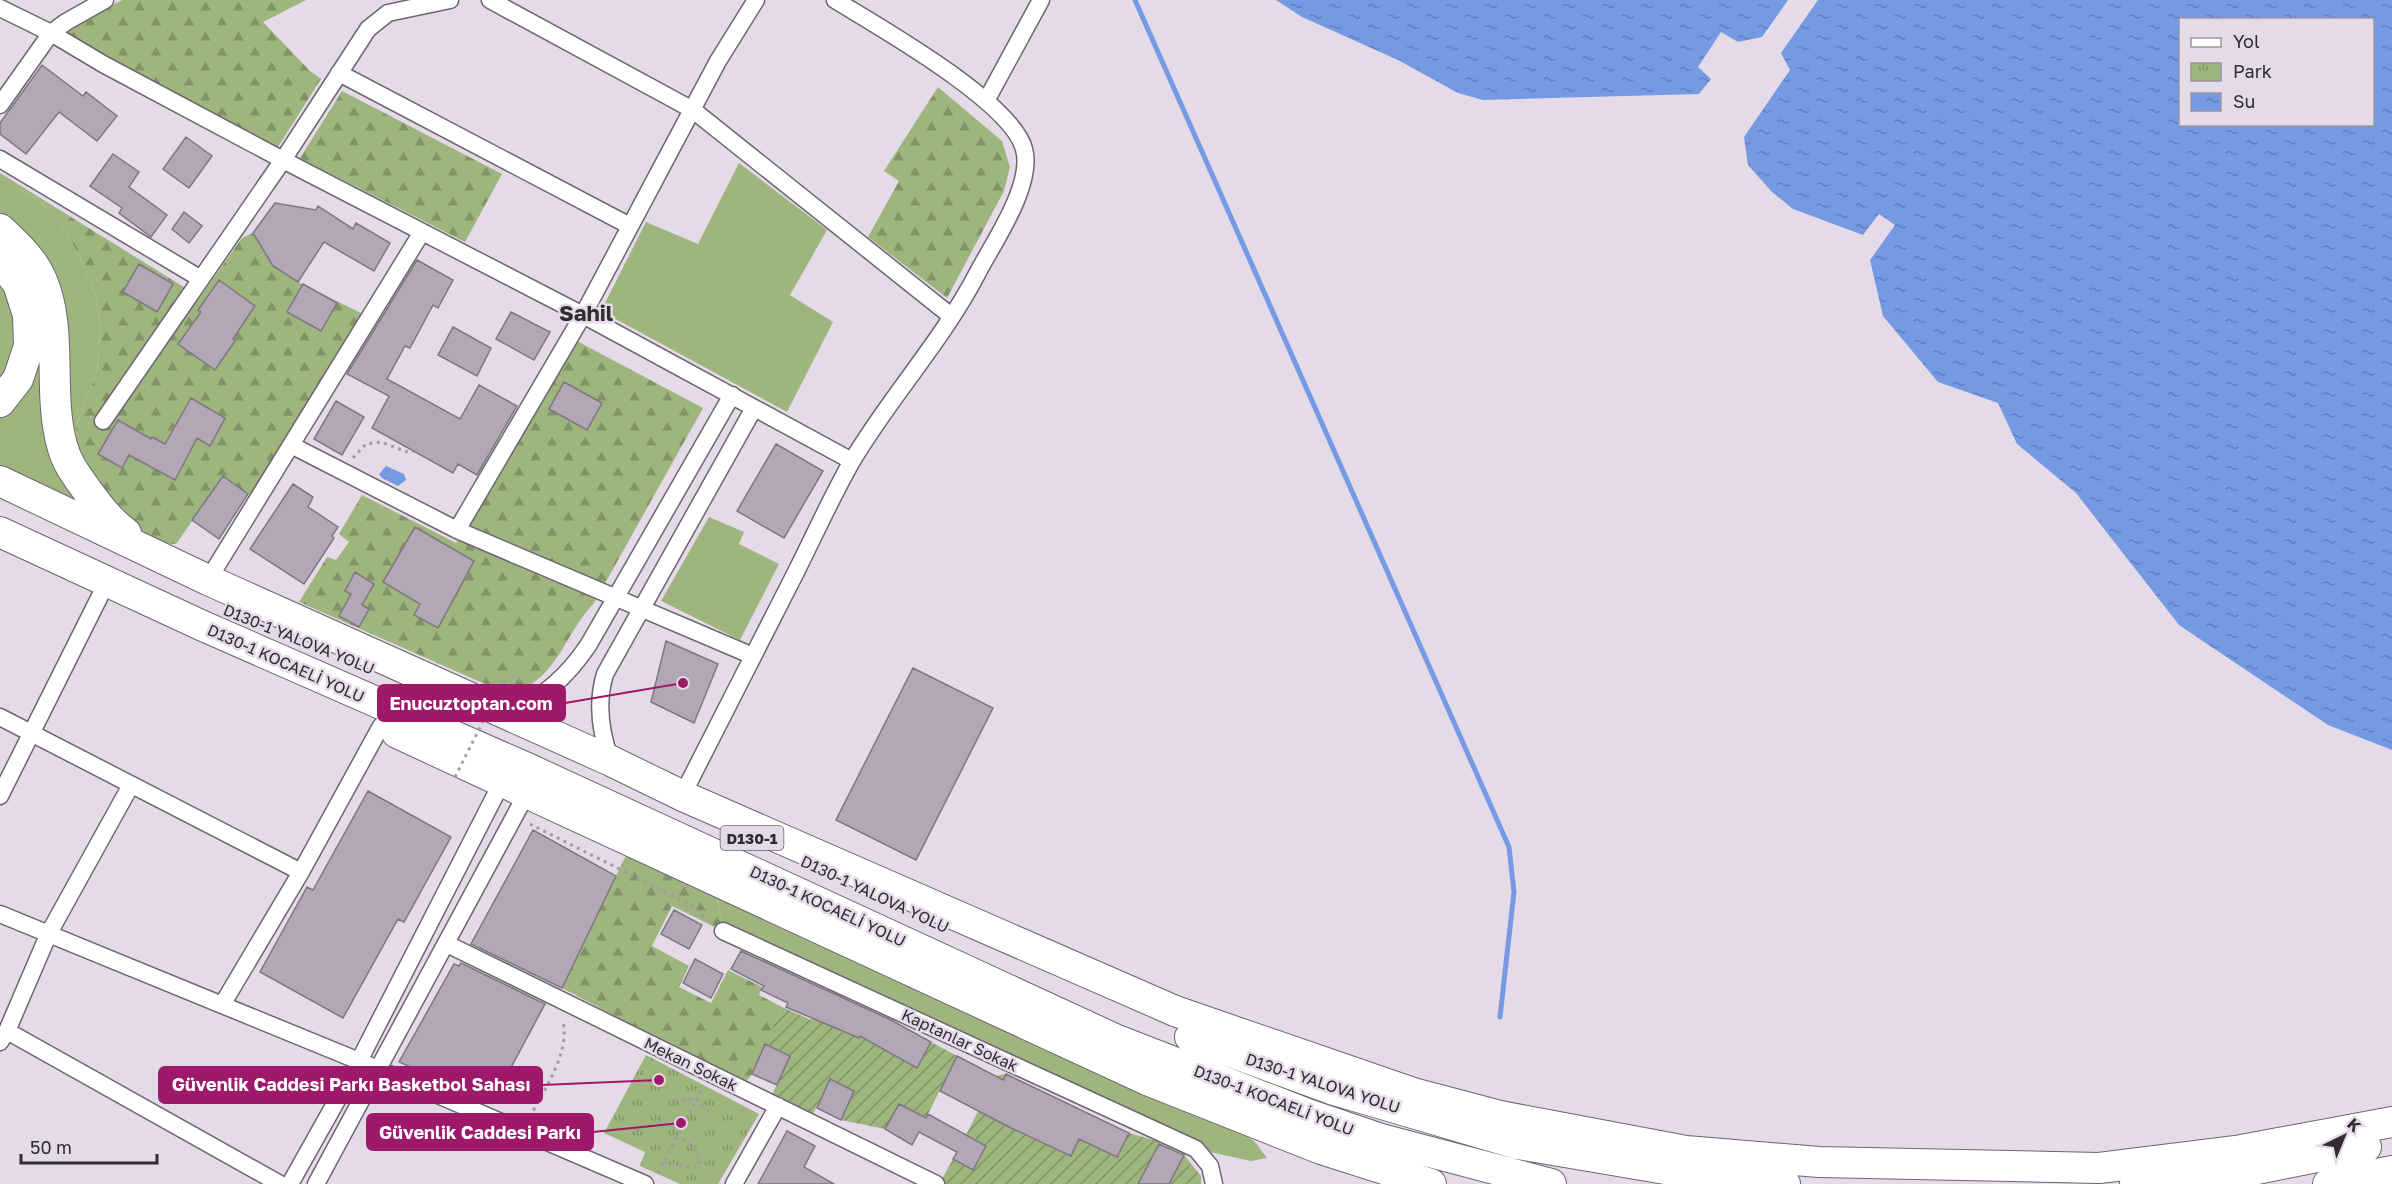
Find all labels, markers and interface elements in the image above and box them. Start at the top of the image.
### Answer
legend [2179,18,2374,126]
text: Yol [2233,30,2260,52]
text: Park [2233,60,2272,82]
text: Su [2233,90,2255,112]
district label: Sahil [559,299,613,326]
street label: D130-1 YALOVA YOLU [220,600,378,678]
street label: D130-1 KOCAELİ YOLU [204,619,368,707]
callout: Enucuztoptan.com [378,685,565,721]
text: Enucuztoptan.com [389,692,553,714]
road number: D130-1 [720,826,783,850]
street label: D130-1 YALOVA YOLU [798,851,952,937]
street label: D130-1 KOCAELİ YOLU [747,861,909,951]
street label: Kaptanlar Sokak [899,1004,1021,1076]
street label: Mekan Sokak [641,1033,741,1095]
street label: D130-1 YALOVA YOLU [1243,1049,1403,1117]
street label: D130-1 KOCAELİ YOLU [1191,1060,1357,1140]
callout: Güvenlik Caddesi Parkı Basketbol Sahası [159,1067,542,1103]
text: Güvenlik Caddesi Parkı Basketbol Sahası [172,1073,530,1095]
north arrow [2314,1106,2374,1166]
callout: Güvenlik Caddesi Parkı [367,1114,593,1150]
text: K [2343,1114,2366,1137]
text: Güvenlik Caddesi Parkı [379,1121,581,1143]
scale bar [21,1127,158,1165]
text: 50 m [30,1136,72,1158]

